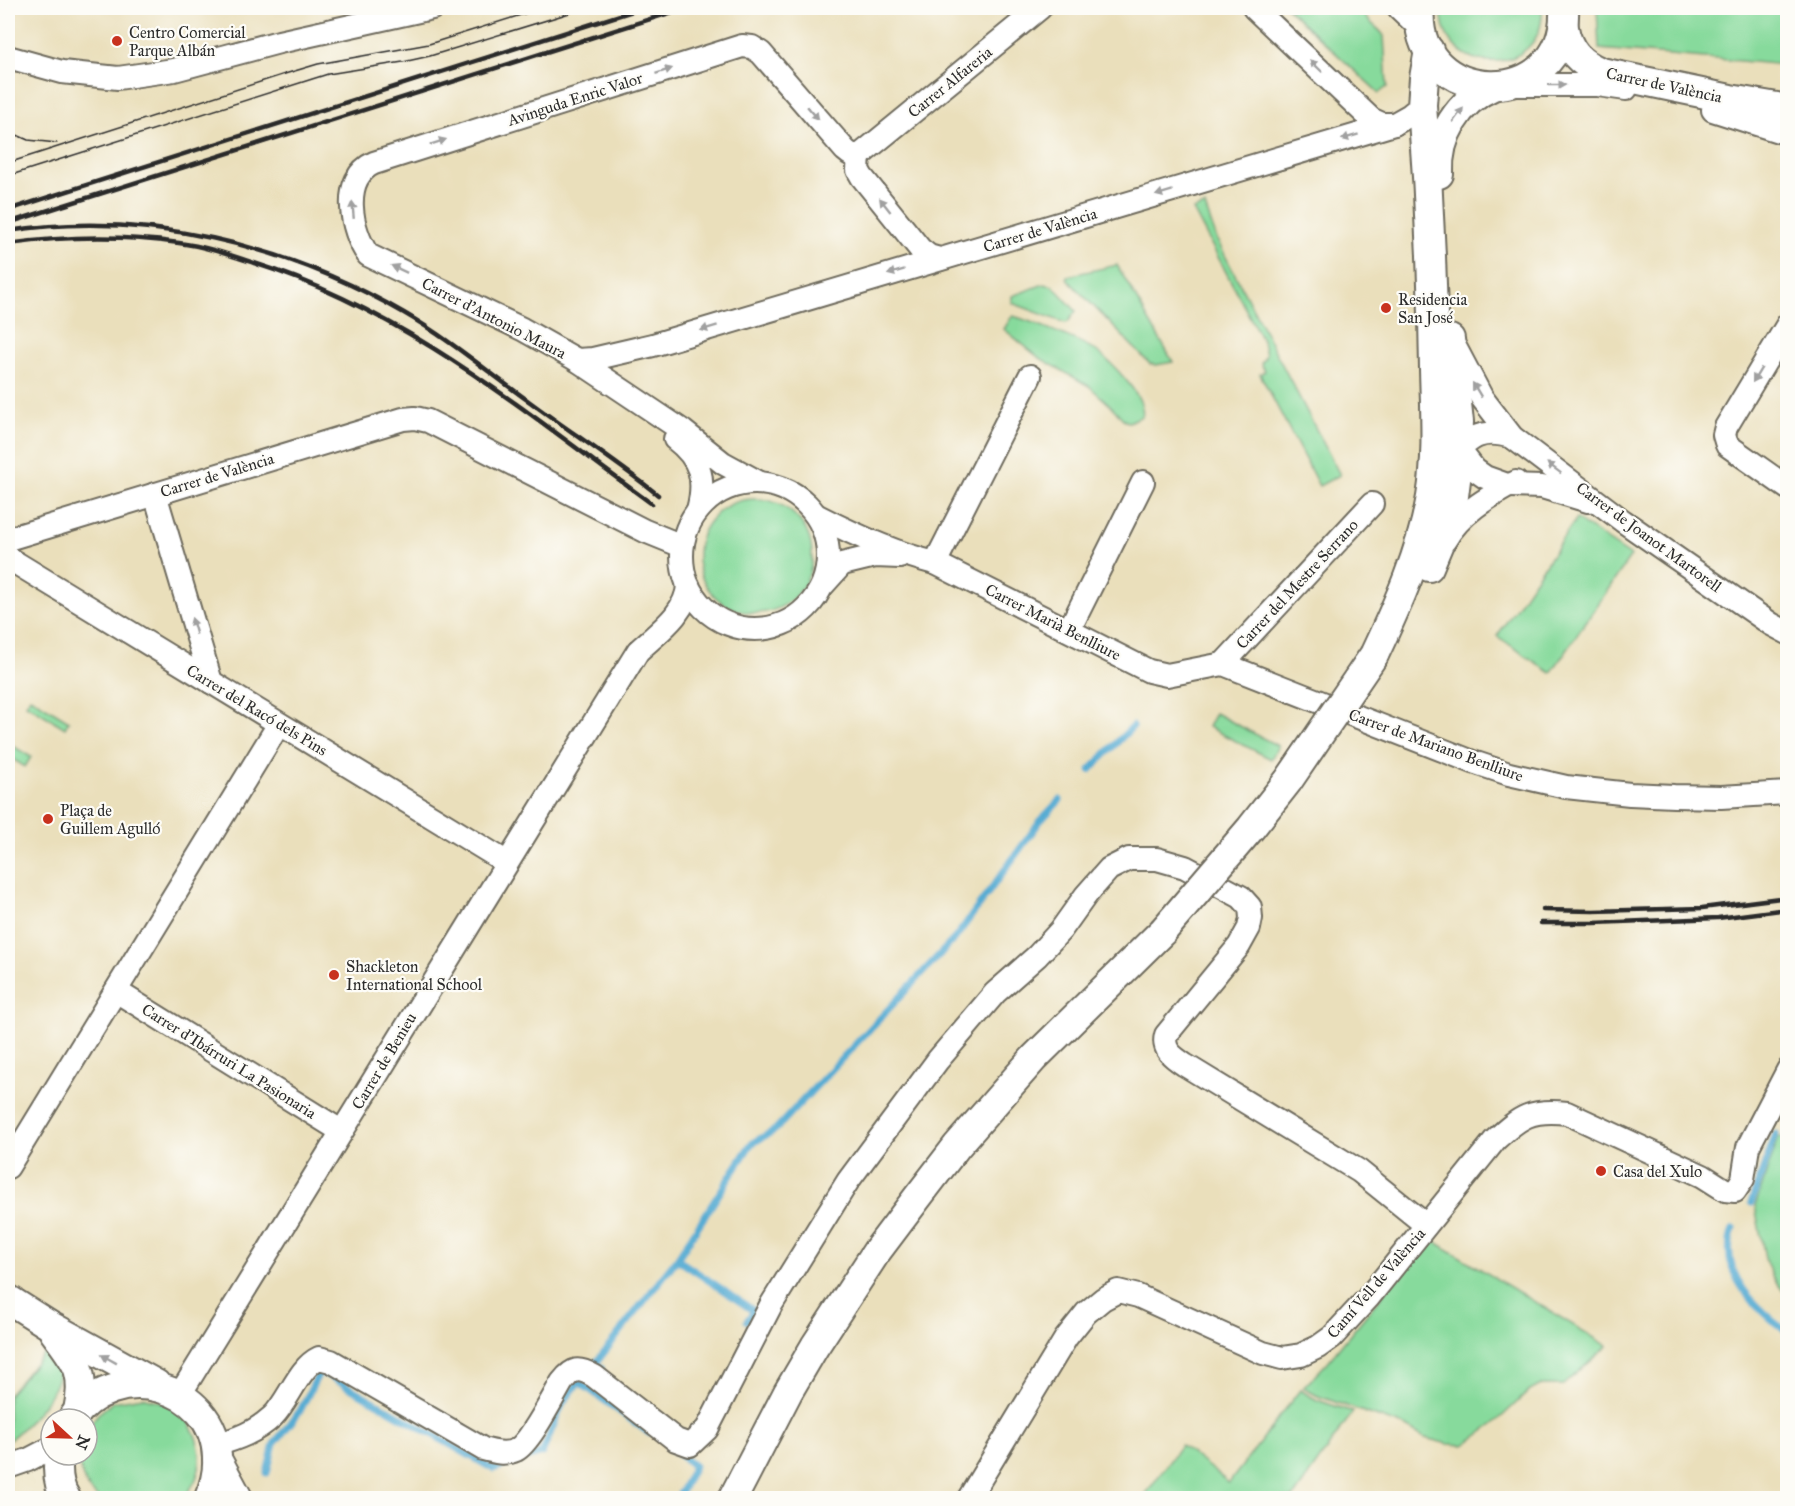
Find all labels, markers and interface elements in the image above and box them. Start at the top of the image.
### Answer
place label: Centro Comercial Parque Albán [129,23,246,61]
marker: Centro Comercial Parque Albán [110,34,124,48]
street label: Carrer Alfareria [904,42,996,122]
one-way arrow [1308,59,1323,73]
street label: Carrer de València [1604,63,1724,107]
one-way arrow [655,66,673,75]
street label: Avinguda Enric Valor [504,68,645,131]
one-way arrow [1548,80,1567,90]
one-way arrow [806,105,819,120]
one-way arrow [1451,107,1463,122]
one-way arrow [1341,133,1359,142]
one-way arrow [429,137,447,147]
one-way arrow [1154,189,1172,198]
one-way arrow [878,197,891,213]
one-way arrow [348,200,358,219]
street label: Carrer de València [981,204,1099,256]
one-way arrow [390,265,407,274]
one-way arrow [887,268,905,277]
street label: Carrer d'Antonio Maura [419,273,570,363]
place label: Residencia San José [1398,290,1468,328]
marker: Residencia San José [1379,301,1393,315]
one-way arrow [700,324,718,333]
one-way arrow [1752,367,1763,383]
one-way arrow [1472,382,1483,398]
street label: Carrer de València [158,449,276,501]
one-way arrow [1546,462,1562,474]
street label: Carrer de Joanot Martorell [1572,478,1726,597]
street label: Carrer del Mestre Serrano [1232,515,1362,653]
street label: Carrer Marià Benlliure [982,580,1124,665]
one-way arrow [189,617,198,635]
street label: Carrer del Racó dels Pins [183,660,331,760]
street label: Carrer de Mariano Benlliure [1346,705,1526,786]
place label: Plaça de Guillem Agulló [60,801,160,839]
marker: Plaça de Guillem Agulló [41,812,55,826]
place label: Shackleton International School [346,957,483,994]
marker: Shackleton International School [327,968,341,982]
street label: Carrer d'Ibárruri La Pasionaria [138,999,320,1123]
street label: Carrer de Benieu [348,1009,421,1113]
place label: Casa del Xulo [1613,1162,1702,1181]
marker: Casa del Xulo [1594,1164,1608,1178]
street label: Camí Vell de València [1323,1224,1429,1342]
one-way arrow [100,1354,117,1364]
north arrow [39,1407,99,1467]
text: N [71,1433,94,1453]

